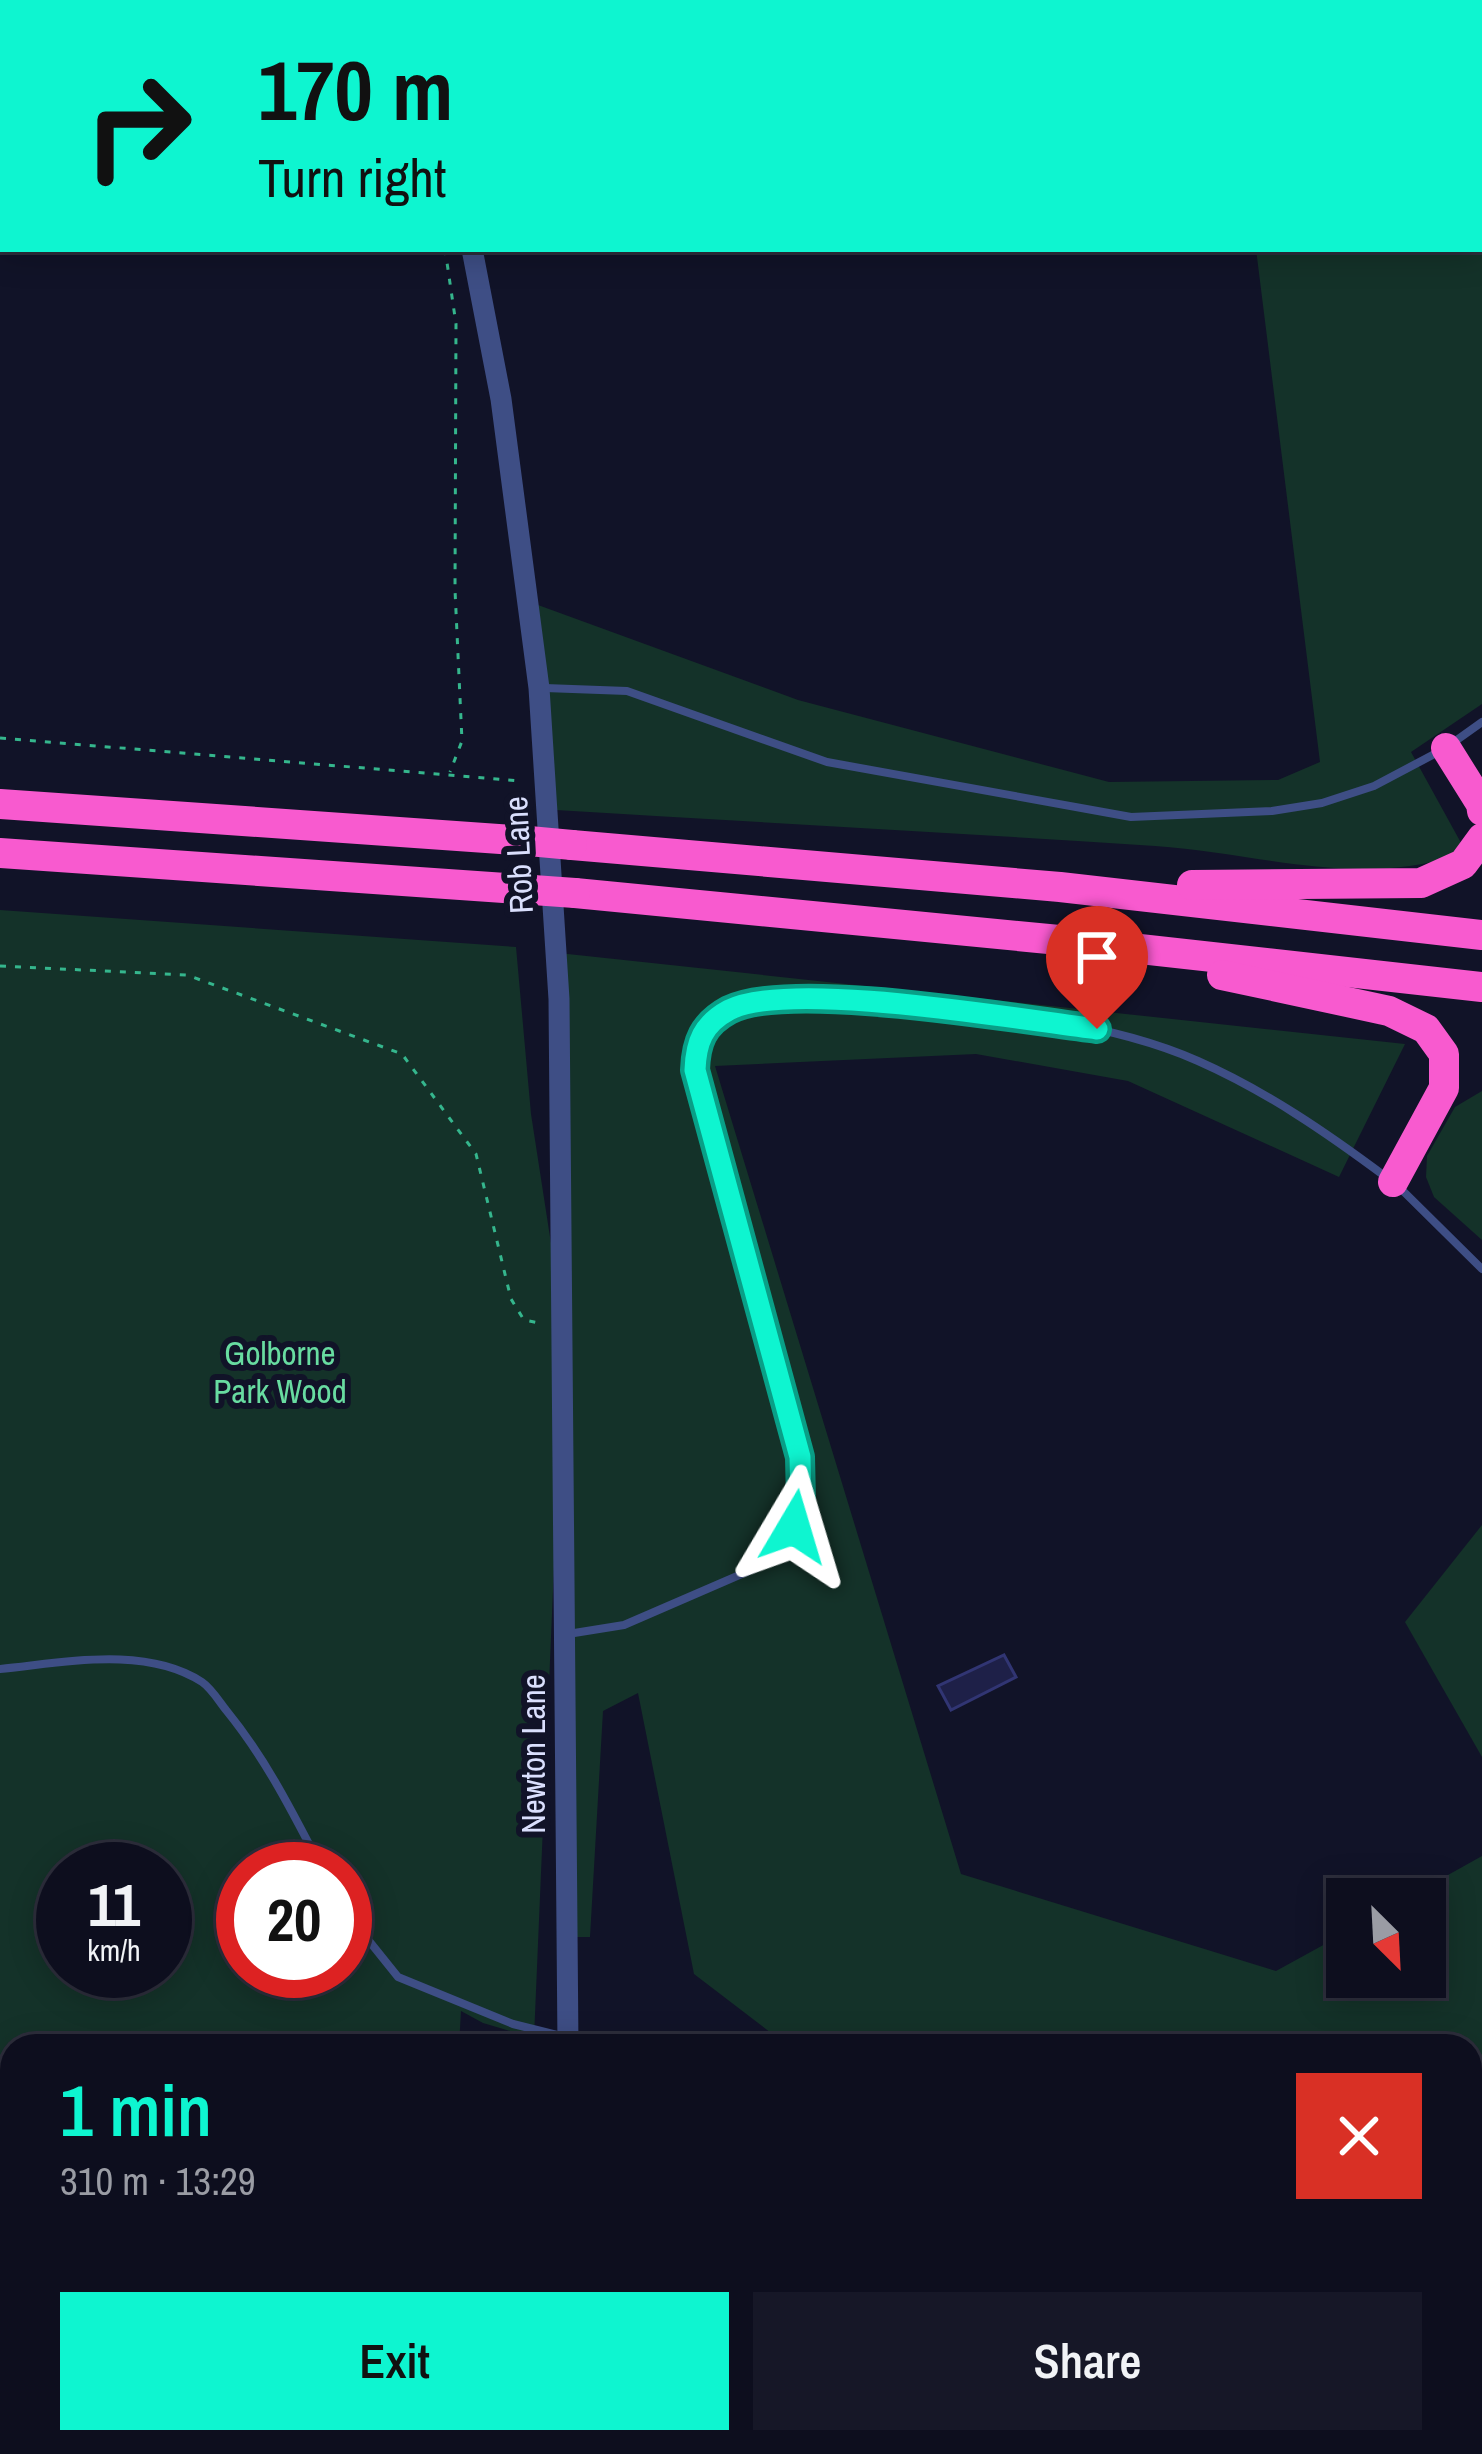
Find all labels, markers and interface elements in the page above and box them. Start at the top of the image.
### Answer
text: 170 m [258,33,453,146]
icon: right [60,48,216,204]
text: Turn right [258,141,446,214]
street label: Rob Lane [493,795,543,915]
pin [1046,906,1148,1029]
icon: arrive [1064,924,1130,990]
park label: Golborne Park Wood [213,1331,347,1413]
position arrow [731,1464,857,1590]
street label: Newton Lane [511,1674,555,1834]
speed limit sign: 20 [216,1842,372,1998]
text: 11 [88,1864,140,1945]
north arrow [1326,1878,1446,1998]
map controls [1326,1878,1446,1998]
text: km/h [87,1930,141,1970]
text: 1 min [60,2061,212,2158]
button: close [1296,2073,1422,2199]
text: 310 m · 13:29 [60,2155,256,2207]
button: Exit [60,2292,729,2430]
button: Share [753,2292,1422,2430]

